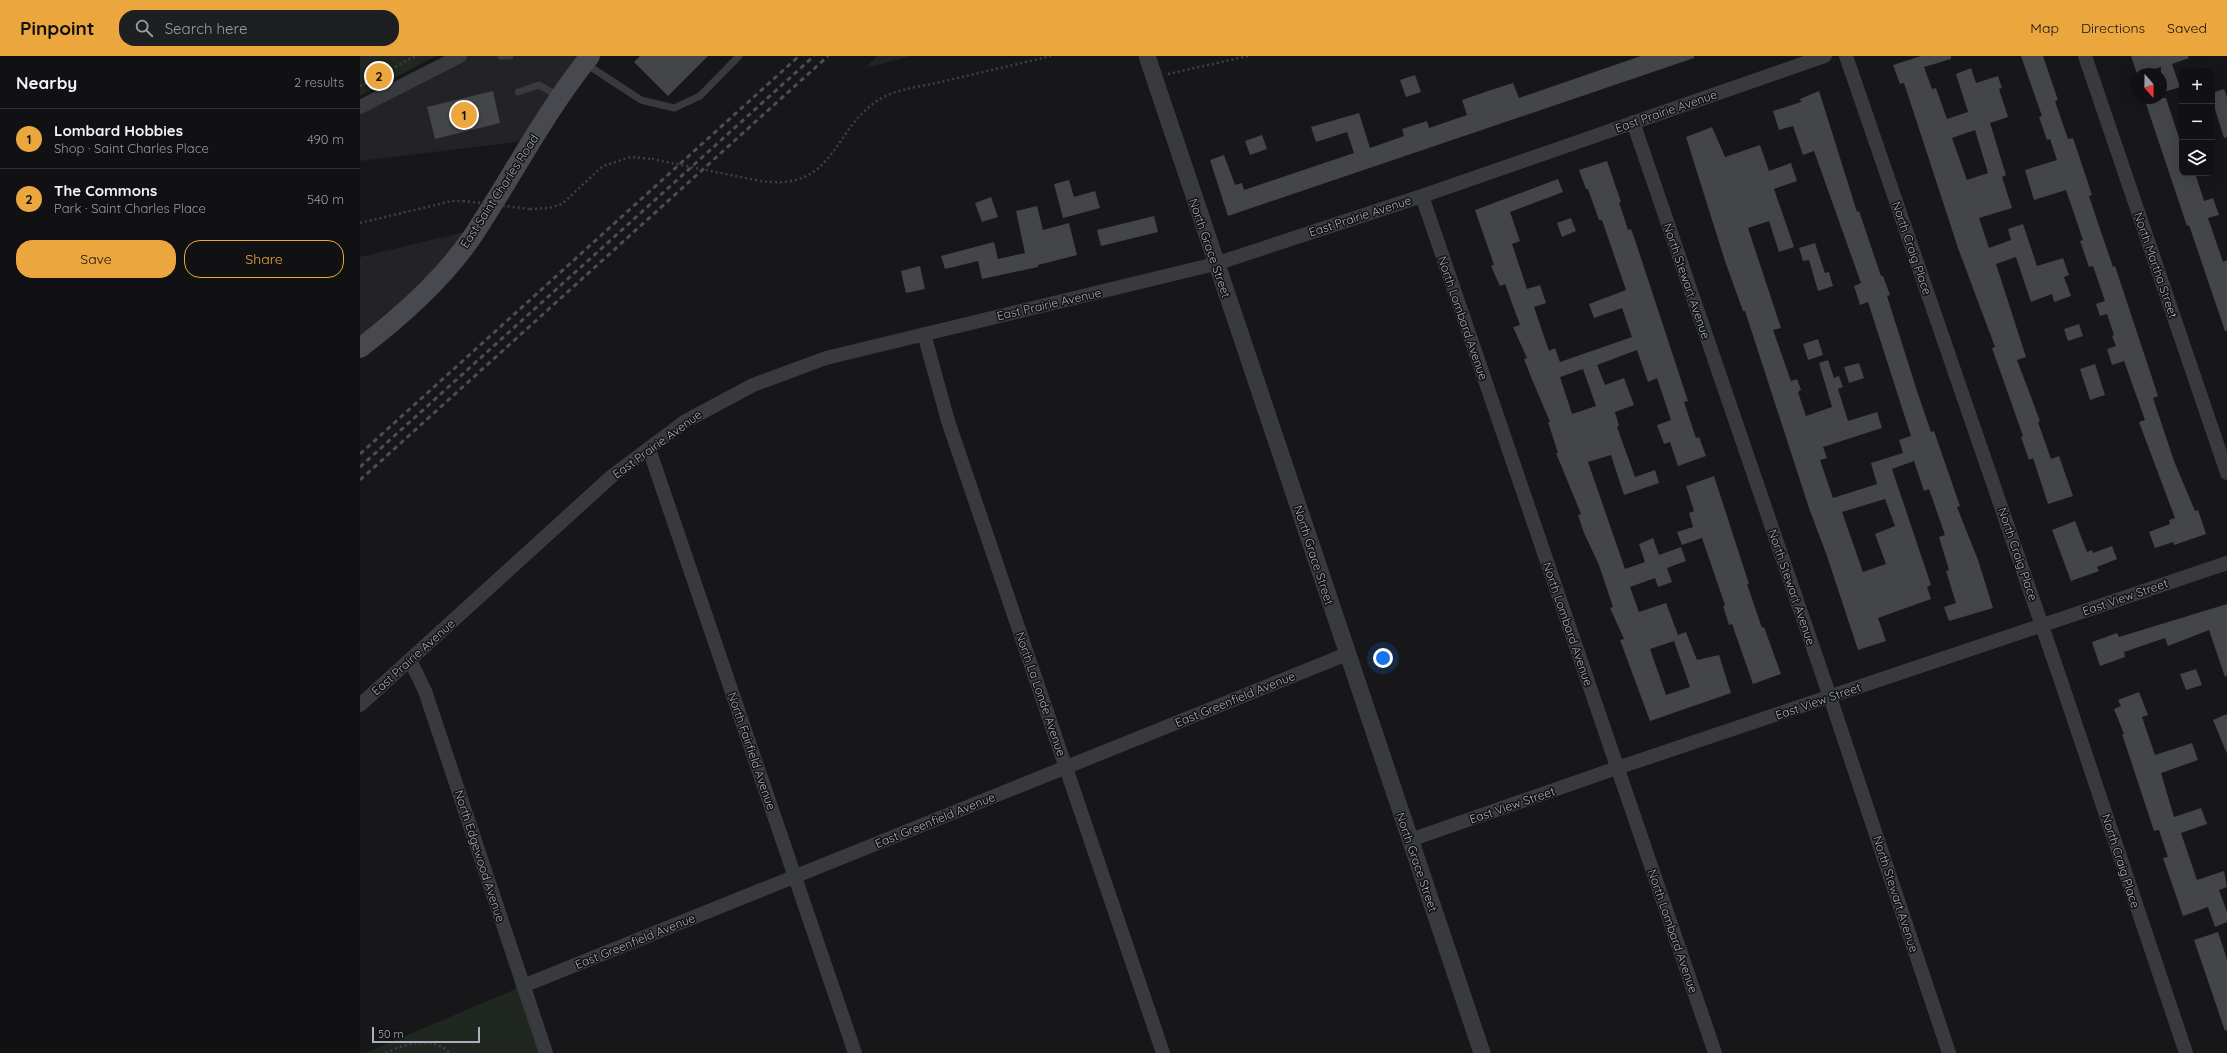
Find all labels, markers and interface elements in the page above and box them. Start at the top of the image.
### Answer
search box [119,10,399,46]
text: Pinpoint [20,16,95,40]
icon: search [133,17,155,39]
text: Search here [165,19,247,38]
text: Map [2030,19,2059,37]
text: Directions [2081,19,2145,37]
text: Saved [2167,19,2207,37]
pin: 2 [366,61,392,91]
north arrow [2131,68,2167,104]
map controls [2179,68,2215,176]
button: + [2179,68,2215,104]
text: Nearby [16,72,77,93]
text: 2 results [294,74,344,90]
street label: East Prairie Avenue [1613,86,1719,135]
pin: 1 [451,100,477,130]
button: − [2179,104,2215,140]
text: Lombard Hobbies [54,121,183,140]
text: 1 [26,131,32,147]
text: 490 m [307,131,344,147]
street label: East Saint Charles Road [457,131,541,251]
text: Shop · Saint Charles Place [54,140,209,156]
button: layers [2179,140,2215,176]
text: The Commons [54,181,157,200]
text: 2 [25,191,33,207]
text: 540 m [307,191,344,207]
street label: East Prairie Avenue [1307,192,1413,240]
street label: North Grace Street [1186,196,1234,300]
street label: North Craig Place [1889,199,1935,297]
text: Park · Saint Charles Place [54,200,206,216]
street label: North Martha Street [2131,210,2181,320]
street label: North Stewart Avenue [1660,221,1714,341]
button: Save [16,240,176,278]
button: Share [184,240,344,278]
street label: North Lombard Avenue [1435,254,1491,382]
street label: East Prairie Avenue [995,285,1103,323]
street label: East Prairie Avenue [609,406,705,481]
street label: North Grace Street [1291,503,1337,607]
street label: North Craig Place [1995,505,2041,603]
street label: North Stewart Avenue [1765,527,1819,647]
street label: North Lombard Avenue [1540,560,1596,688]
street label: East View Street [2080,575,2170,619]
street label: East Prairie Avenue [368,616,458,698]
street label: North La Londe Avenue [1013,630,1069,758]
your location [1373,648,1393,668]
street label: East Greenfield Avenue [1173,668,1297,730]
street label: East View Street [1773,679,1863,723]
street label: North Fairfield Avenue [725,690,779,812]
street label: East View Street [1467,783,1557,827]
street label: North Edgewood Avenue [452,788,509,924]
street label: East Greenfield Avenue [873,789,997,851]
street label: North Grace Street [1393,810,1441,914]
street label: North Craig Place [2099,812,2143,910]
street label: North Stewart Avenue [1870,834,1922,954]
street label: North Lombard Avenue [1645,867,1701,995]
street label: East Greenfield Avenue [573,910,697,972]
scale bar [372,1025,480,1044]
text: 50 m [378,1027,404,1041]

